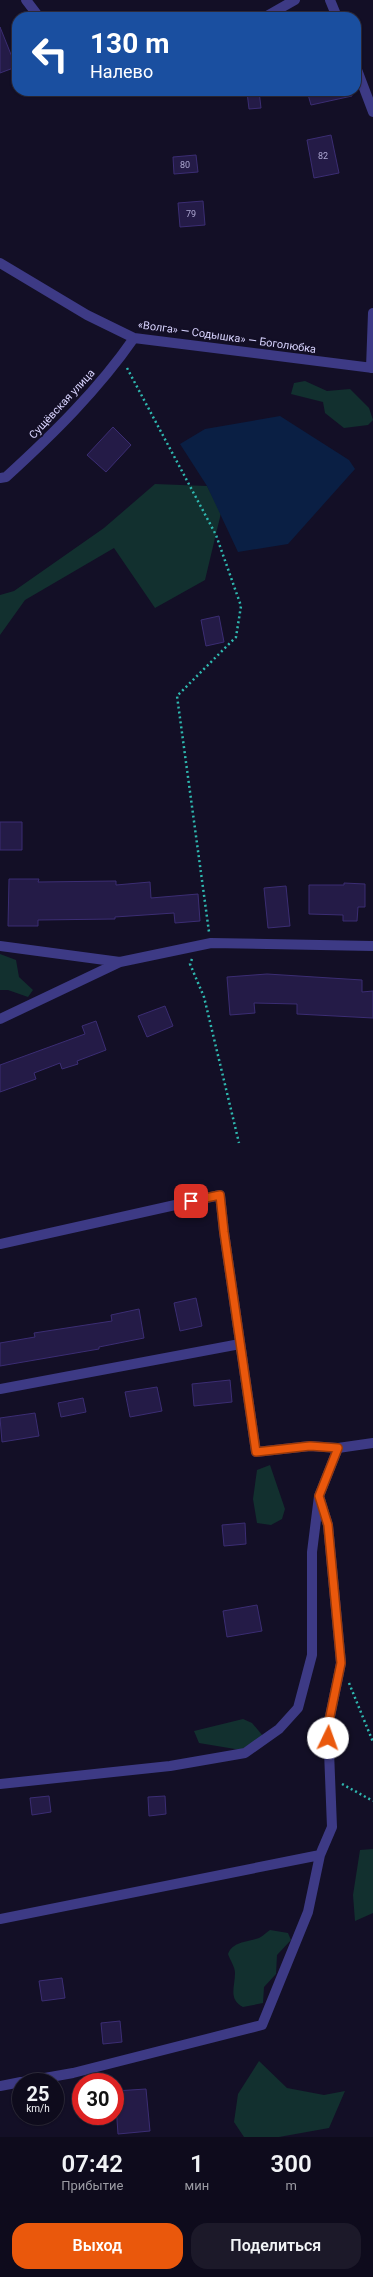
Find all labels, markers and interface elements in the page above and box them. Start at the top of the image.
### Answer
text: 130 m [90,27,169,60]
icon: left [24,28,76,80]
text: Налево [90,61,153,82]
house number: 82 [318,151,328,161]
house number: 80 [180,160,190,170]
house number: 79 [186,209,196,219]
street label: «Волга» — Содышка» — Боголюбка [137,318,317,356]
street label: Сущёвская улица [26,367,98,441]
pin [174,1184,208,1218]
icon: arrive [180,1190,202,1212]
position arrow [307,1717,349,1759]
speed limit sign: 30 [72,2073,124,2125]
text: 25 [27,2082,49,2106]
text: km/h [26,2103,50,2114]
text: 07:42 [62,2150,123,2178]
text: 1 [190,2150,204,2178]
text: 300 [271,2150,312,2178]
text: Прибытие [61,2178,123,2193]
text: мин [185,2178,209,2193]
text: m [285,2178,297,2193]
button: Выход [12,2223,183,2269]
button: Поделиться [191,2223,361,2269]

